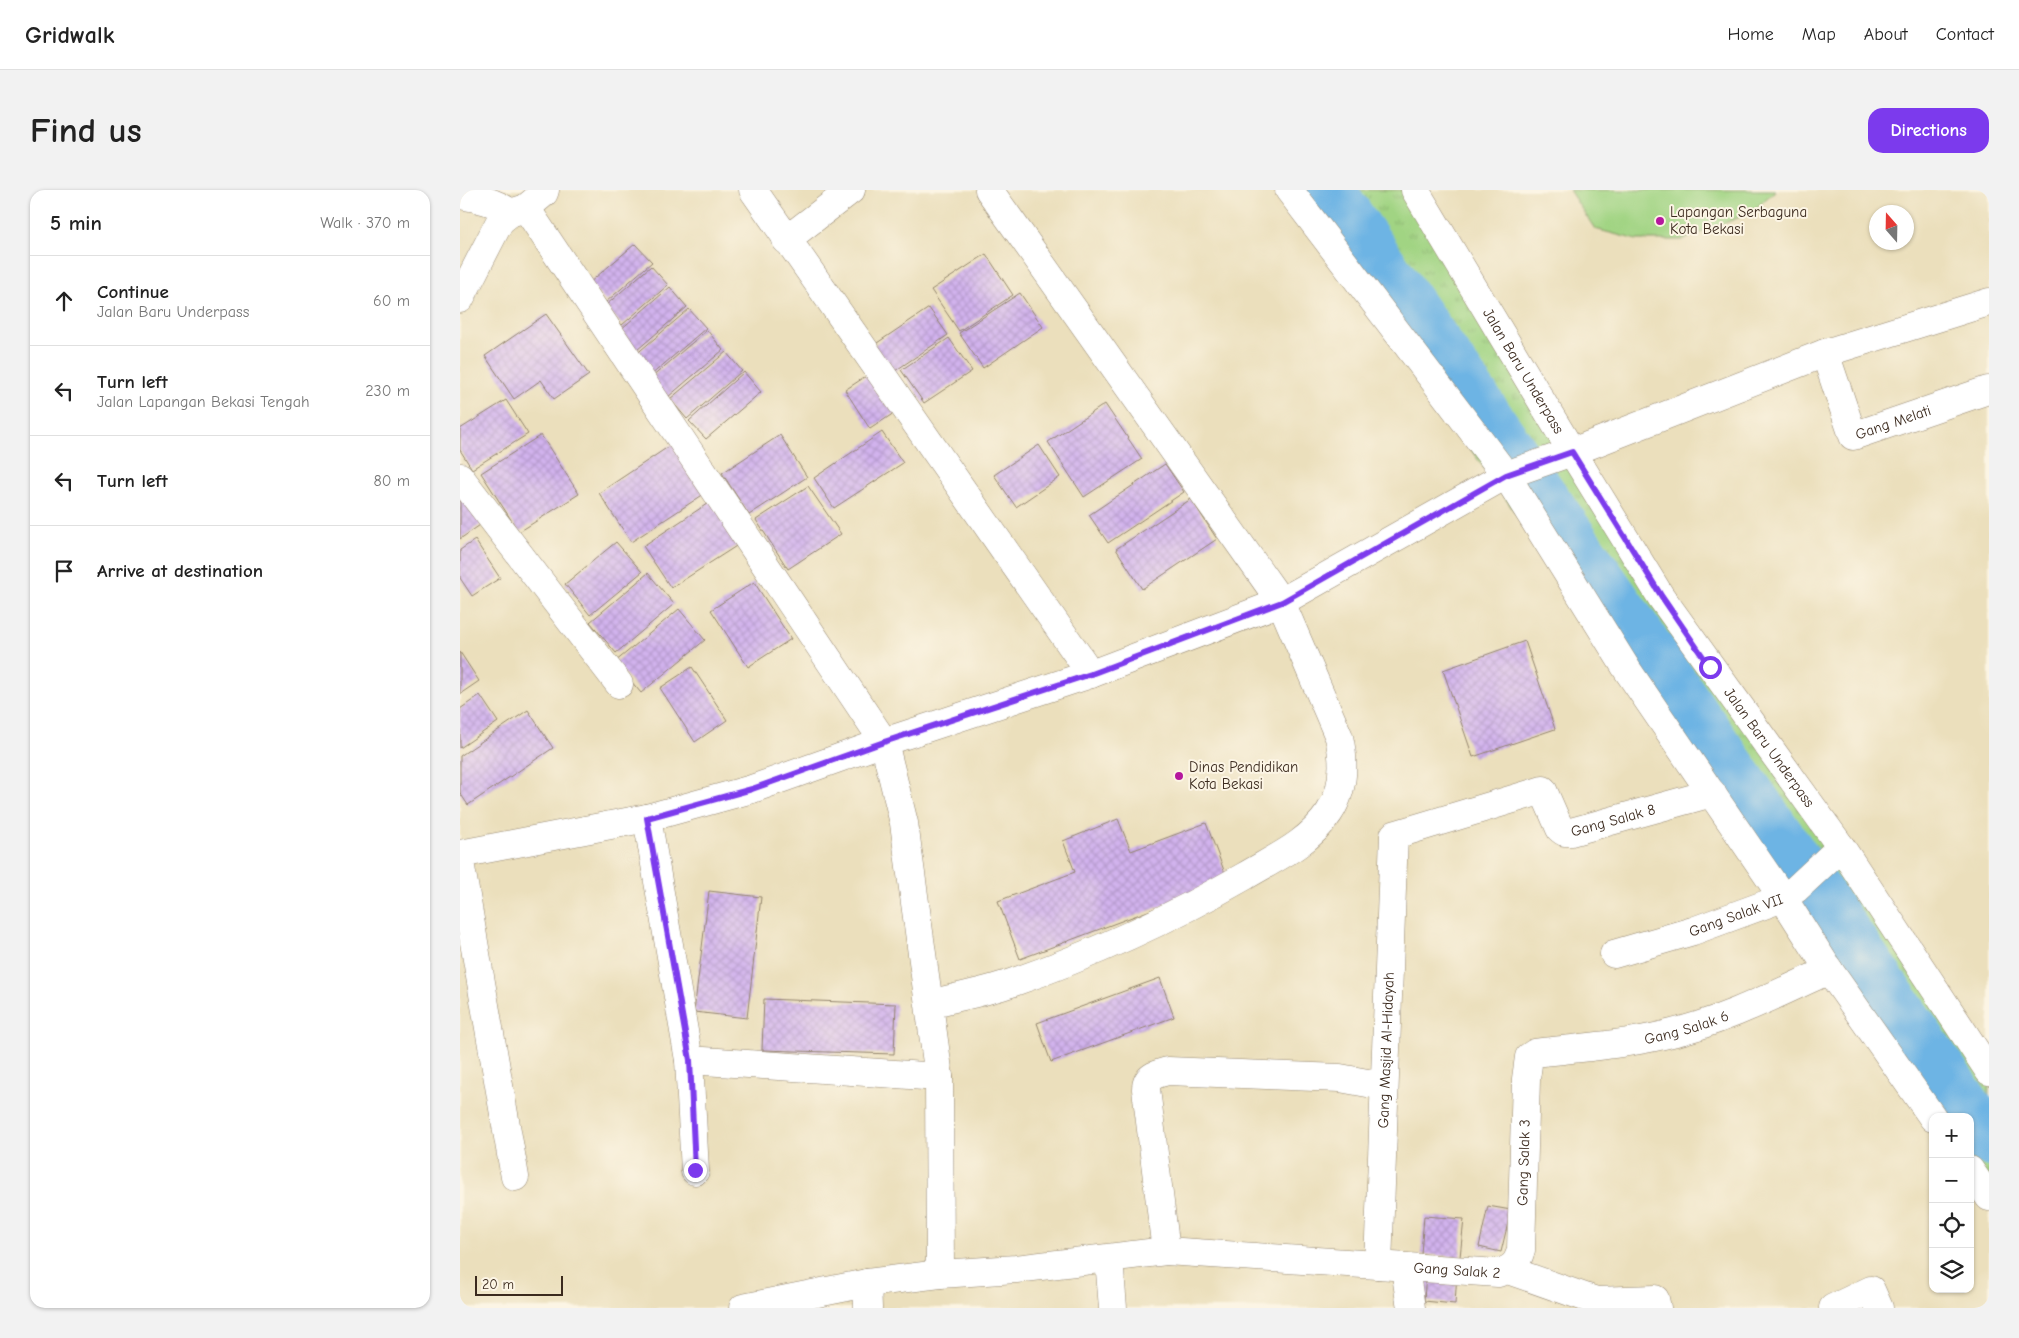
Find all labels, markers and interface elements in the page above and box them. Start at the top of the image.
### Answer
text: Gridwalk [25,21,114,49]
text: Home [1727,24,1774,45]
text: Map [1802,24,1836,45]
text: About [1864,24,1908,45]
text: Contact [1936,24,1994,45]
button: Directions [1868,108,1989,153]
text: Find us [30,110,142,151]
place label: Lapangan Serbaguna Kota Bekasi [1670,203,1807,238]
north arrow [1869,205,1914,250]
text: 5 min [50,211,102,235]
text: Walk · 370 m [320,214,410,232]
marker: Lapangan Serbaguna Kota Bekasi [1654,215,1666,227]
text: Continue [97,281,169,303]
icon: ahead [50,287,78,315]
text: 60 m [373,292,410,310]
text: Jalan Baru Underpass [97,303,249,321]
street label: Jalan Baru Underpass [1479,305,1568,437]
text: Turn left [97,371,168,393]
icon: left [50,377,78,405]
text: 230 m [365,382,410,400]
text: Jalan Lapangan Bekasi Tengah [97,393,310,411]
street label: Gang Melati [1853,401,1933,444]
icon: left [50,467,78,495]
text: Turn left [97,470,168,492]
text: 80 m [373,472,410,490]
icon: arrive [50,557,78,585]
text: Arrive at destination [97,560,263,582]
route start [1699,656,1722,679]
street label: Jalan Baru Underpass [1720,684,1818,811]
place label: Dinas Pendidikan Kota Bekasi [1189,758,1298,793]
marker: Dinas Pendidikan Kota Bekasi [1173,770,1185,782]
street label: Gang Salak 8 [1569,800,1657,841]
street label: Gang Salak VII [1686,890,1786,941]
street label: Gang Masjid Al-Hidayah [1374,972,1398,1129]
street label: Gang Salak 6 [1643,1007,1731,1048]
map controls [1929,1113,1974,1293]
button: + [1929,1113,1974,1158]
street label: Gang Salak 3 [1513,1119,1534,1206]
button: − [1929,1158,1974,1203]
route end [684,1159,707,1182]
button: locate [1929,1203,1974,1248]
button: layers [1929,1248,1974,1293]
street label: Gang Salak 2 [1413,1258,1501,1282]
scale bar [475,1273,562,1296]
text: 20 m [482,1276,514,1293]

